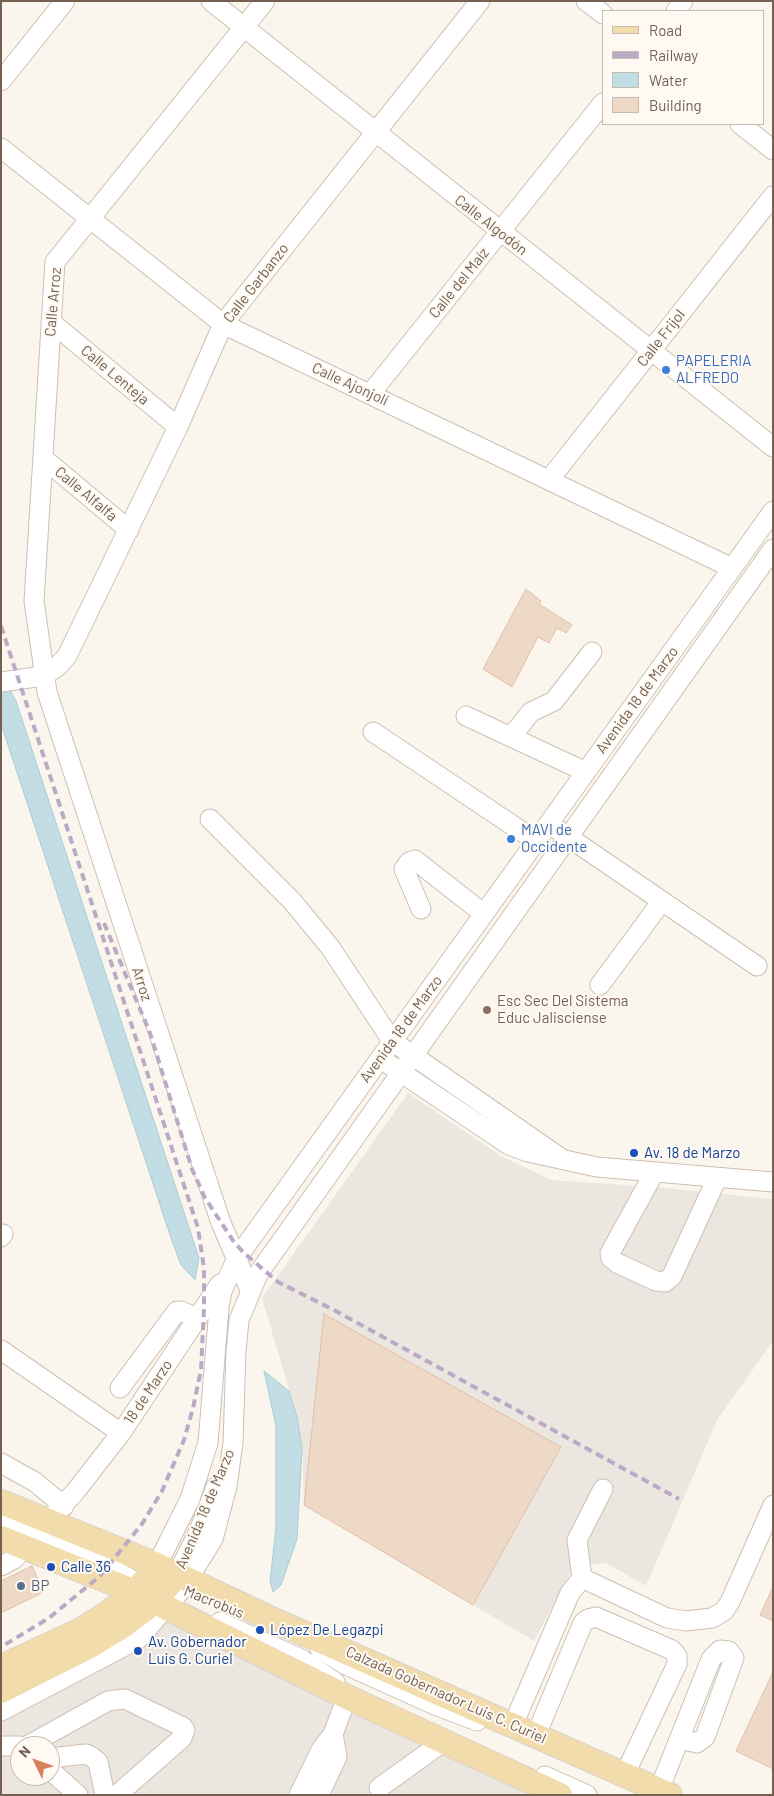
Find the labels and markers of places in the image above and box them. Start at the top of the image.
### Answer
place label: PAPELERIA ALFREDO [676,352,751,387]
marker: PAPELERIA ALFREDO [660,364,672,376]
place label: MAVI de Occidente [521,821,587,856]
marker: MAVI de Occidente [505,833,517,845]
place label: Esc Sec Del Sistema Educ Jalisciense [497,992,628,1027]
marker: Esc Sec Del Sistema Educ Jalisciense [481,1004,493,1016]
place label: Av. 18 de Marzo [644,1144,740,1162]
marker: Av. 18 de Marzo [628,1147,640,1159]
place label: Calle 36 [61,1558,111,1576]
marker: Calle 36 [45,1561,57,1573]
place label: BP [31,1577,49,1595]
marker: BP [15,1580,27,1592]
place label: López De Legazpi [270,1621,384,1639]
marker: López De Legazpi [254,1624,266,1636]
place label: Av. Gobernador Luis G. Curiel [148,1633,247,1668]
marker: Av. Gobernador Luis G. Curiel [132,1645,144,1657]

